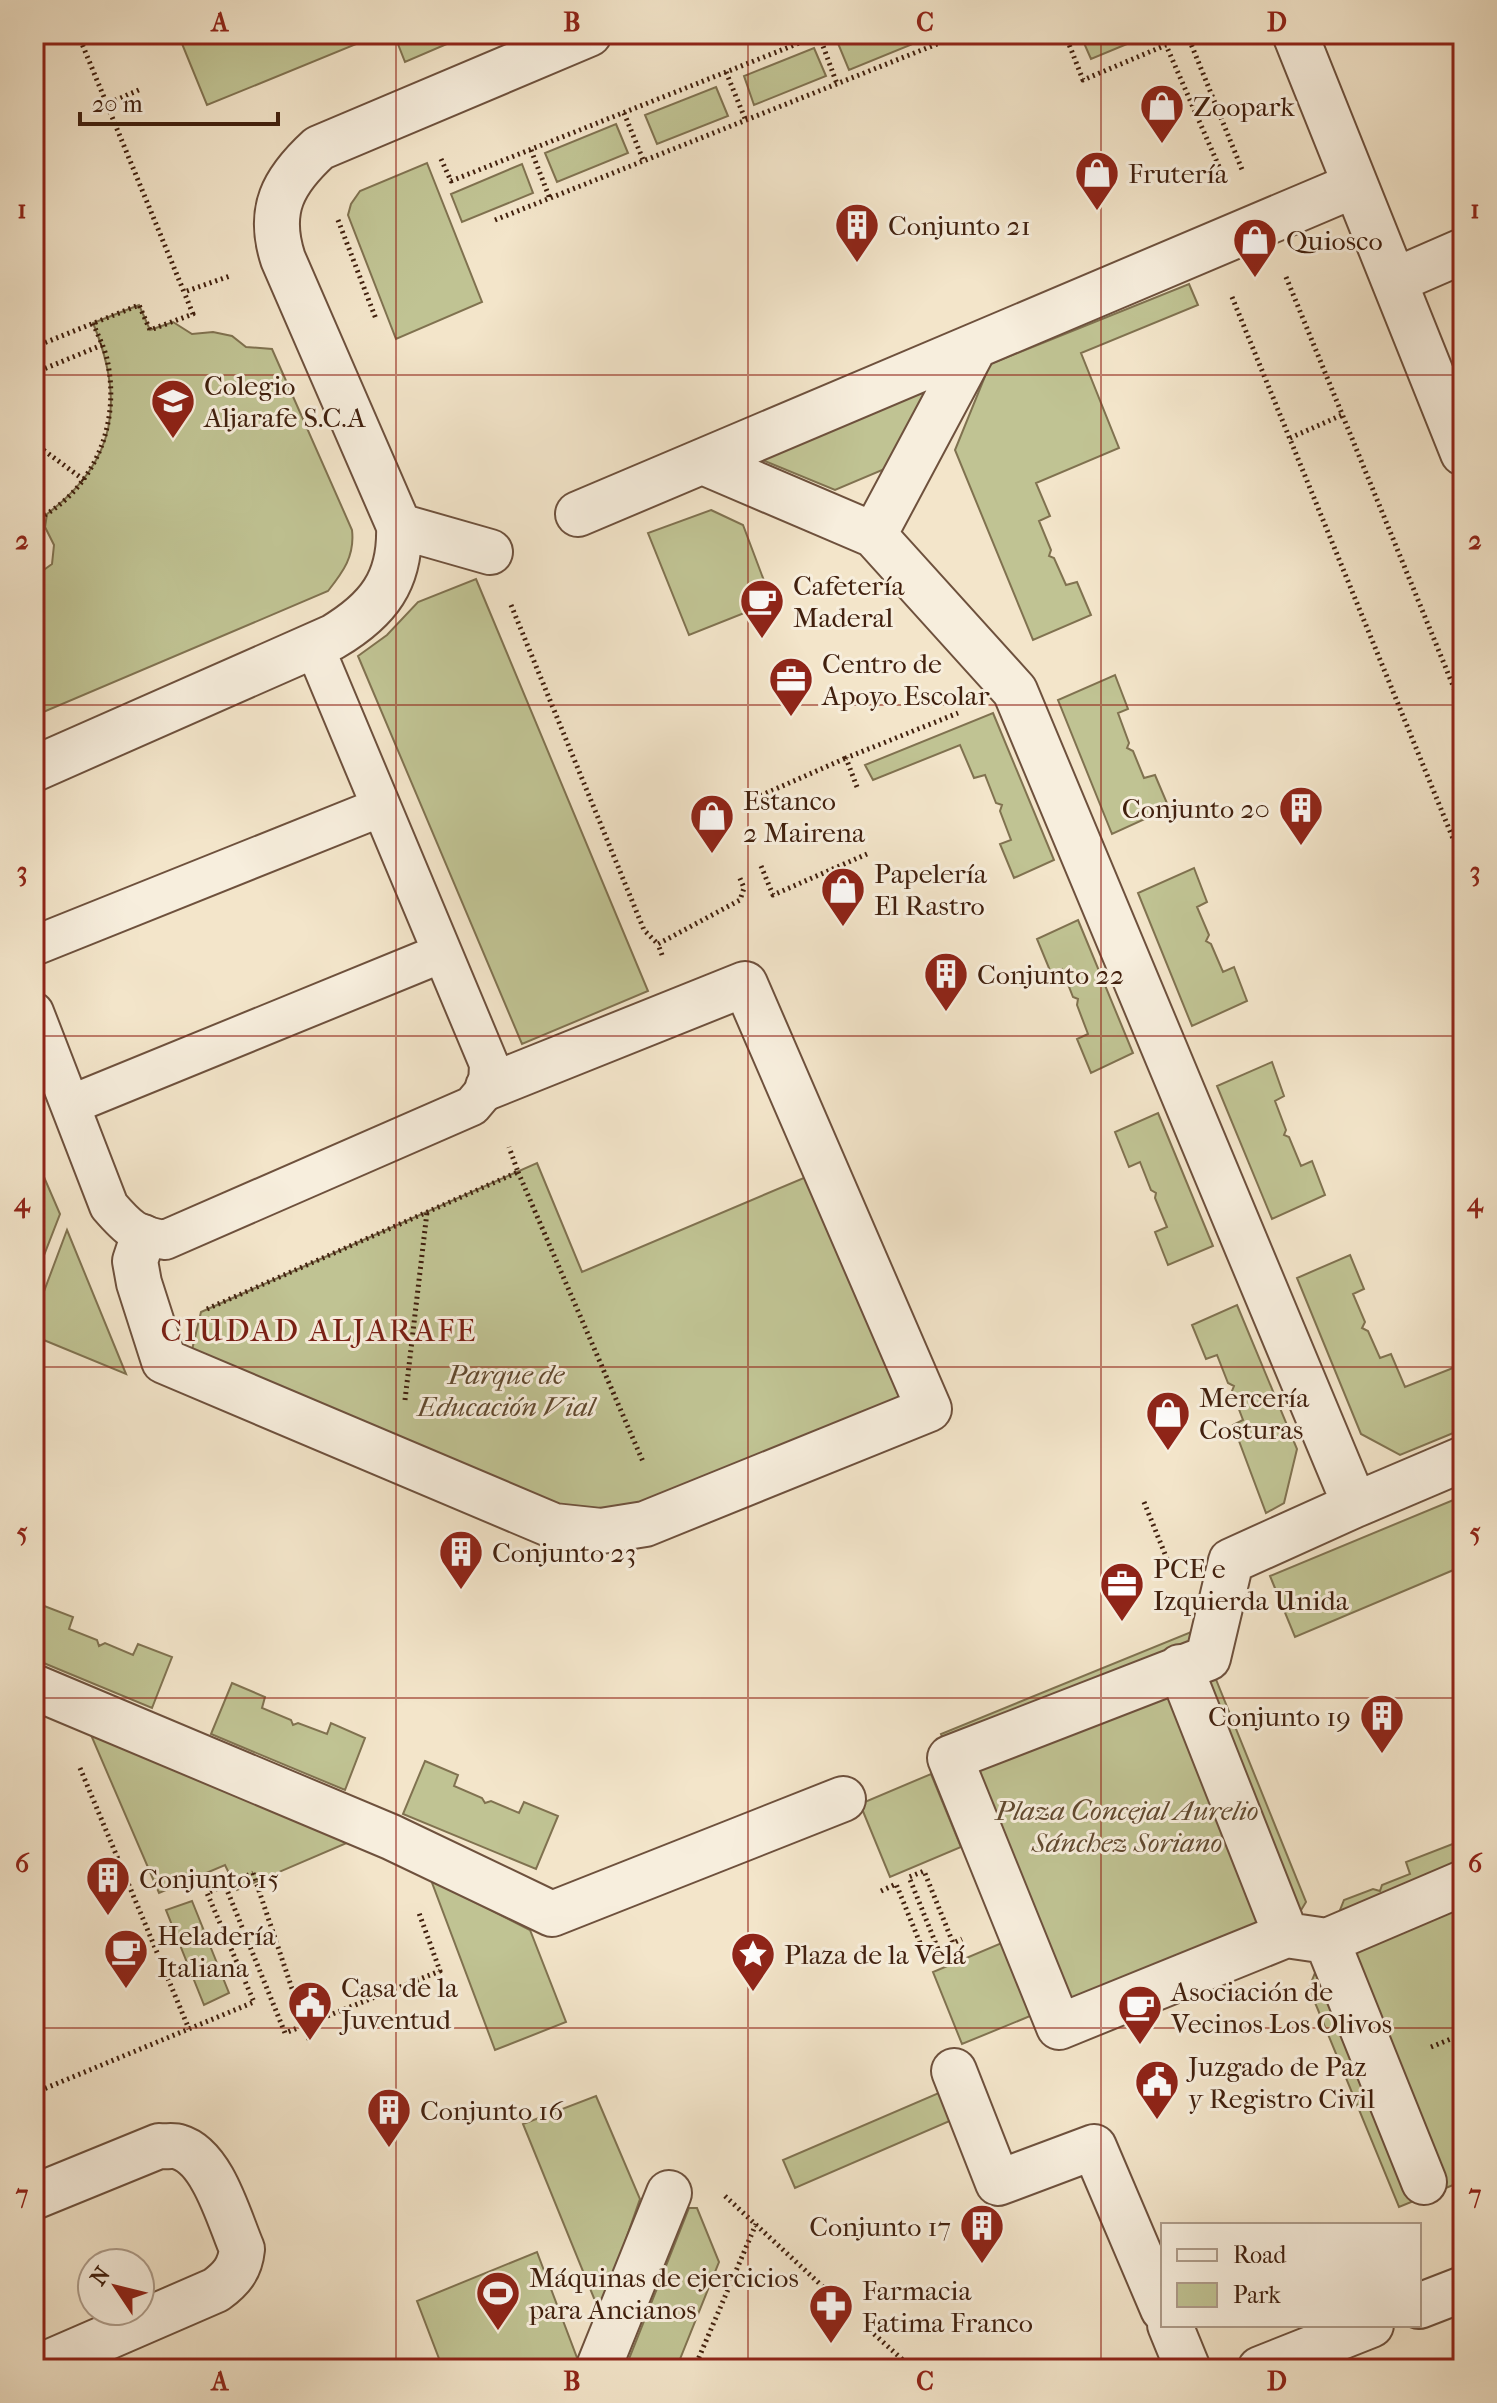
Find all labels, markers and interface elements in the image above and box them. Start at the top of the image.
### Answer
text: A [210,7,230,38]
text: B [564,7,581,38]
text: C [916,7,934,38]
text: D [1267,7,1287,38]
scale bar [80,76,278,126]
shop icon: Zoopark [1138,82,1186,145]
text: 20 m [92,90,143,118]
place label: Zoopark [1193,90,1295,123]
shop icon: Frutería [1073,149,1121,212]
place label: Frutería [1128,157,1229,190]
text: 1 [17,194,27,225]
text: 1 [1470,194,1480,225]
building icon: Conjunto 21 [833,201,881,264]
place label: Conjunto 21 [888,209,1031,242]
shop icon: Quiosco [1231,216,1279,279]
place label: Quiosco [1286,224,1383,257]
place label: Colegio Aljarafe S.C.A [203,369,366,434]
school or university icon: Colegio Aljarafe S.C.A [149,377,197,440]
text: 2 [15,525,29,556]
text: 2 [1468,525,1482,556]
place label: Cafetería Maderal [793,569,905,634]
cafe icon: Cafetería Maderal [738,577,786,640]
place label: Centro de Apoyo Escolar [821,647,990,712]
office icon: Centro de Apoyo Escolar [767,655,815,718]
place label: Estanco 2 Mairena [743,784,866,849]
building icon: Conjunto 20 [1277,784,1325,847]
shop icon: Estanco 2 Mairena [688,792,736,855]
place label: Conjunto 20 [1122,792,1270,825]
text: 3 [17,856,27,887]
text: 3 [1470,856,1480,887]
place label: Papelería El Rastro [874,857,988,922]
shop icon: Papelería El Rastro [819,865,867,928]
building icon: Conjunto 22 [922,950,970,1013]
place label: Conjunto 22 [977,958,1124,991]
text: 4 [13,1187,31,1219]
text: 4 [1466,1187,1484,1219]
district label: CIUDAD ALJARAFE [160,1312,478,1349]
park label: Parque de Educación Vial [415,1358,598,1423]
place label: Mercería Costuras [1199,1381,1310,1446]
shop icon: Mercería Costuras [1144,1389,1192,1452]
text: 5 [16,1517,28,1548]
text: 5 [1469,1517,1481,1548]
building icon: Conjunto 23 [437,1528,485,1591]
place label: Conjunto 23 [492,1536,636,1569]
place label: PCE e Izquierda Unida [1153,1552,1350,1617]
office icon: PCE e Izquierda Unida [1098,1560,1146,1623]
building icon: Conjunto 19 [1358,1692,1406,1755]
place label: Conjunto 19 [1208,1700,1351,1733]
park label: Plaza Concejal Aurelio Sánchez Soriano [993,1794,1259,1859]
text: 6 [15,1848,30,1879]
text: 6 [1468,1848,1483,1879]
building icon: Conjunto 15 [84,1854,132,1917]
place label: Conjunto 15 [139,1862,279,1895]
place label: Heladería Italiana [157,1919,277,1984]
cafe icon: Heladería Italiana [102,1927,150,1990]
place icon: Plaza de la Velá [729,1930,777,1993]
place label: Plaza de la Velá [784,1938,967,1971]
place label: Casa de la Juventud [339,1971,459,2036]
place label: Asociación de Vecinos Los Olivos [1170,1975,1392,2040]
public building icon: Casa de la Juventud [286,1979,334,2042]
cafe icon: Asociación de Vecinos Los Olivos [1116,1983,1164,2046]
place label: Juzgado de Paz y Registro Civil [1186,2050,1375,2115]
public building icon: Juzgado de Paz y Registro Civil [1133,2058,1181,2121]
building icon: Conjunto 16 [365,2086,413,2149]
place label: Conjunto 16 [420,2094,564,2127]
text: 7 [15,2179,29,2210]
text: 7 [1468,2179,1482,2210]
building icon: Conjunto 17 [958,2202,1006,2265]
place label: Conjunto 17 [809,2210,951,2243]
legend [1161,2223,1421,2327]
text: Road [1233,2241,1287,2269]
north arrow [76,2247,156,2327]
place label: Máquinas de ejercicios para Ancianos [528,2261,799,2326]
text: N [85,2262,116,2290]
sports icon: Máquinas de ejercicios para Ancianos [474,2269,522,2332]
place label: Farmacia Fatima Franco [862,2274,1033,2339]
text: Park [1233,2281,1281,2309]
pharmacy icon: Farmacia Fatima Franco [807,2282,855,2345]
text: A [210,2366,230,2397]
text: B [564,2366,581,2397]
text: C [916,2366,934,2397]
text: D [1267,2366,1287,2397]

